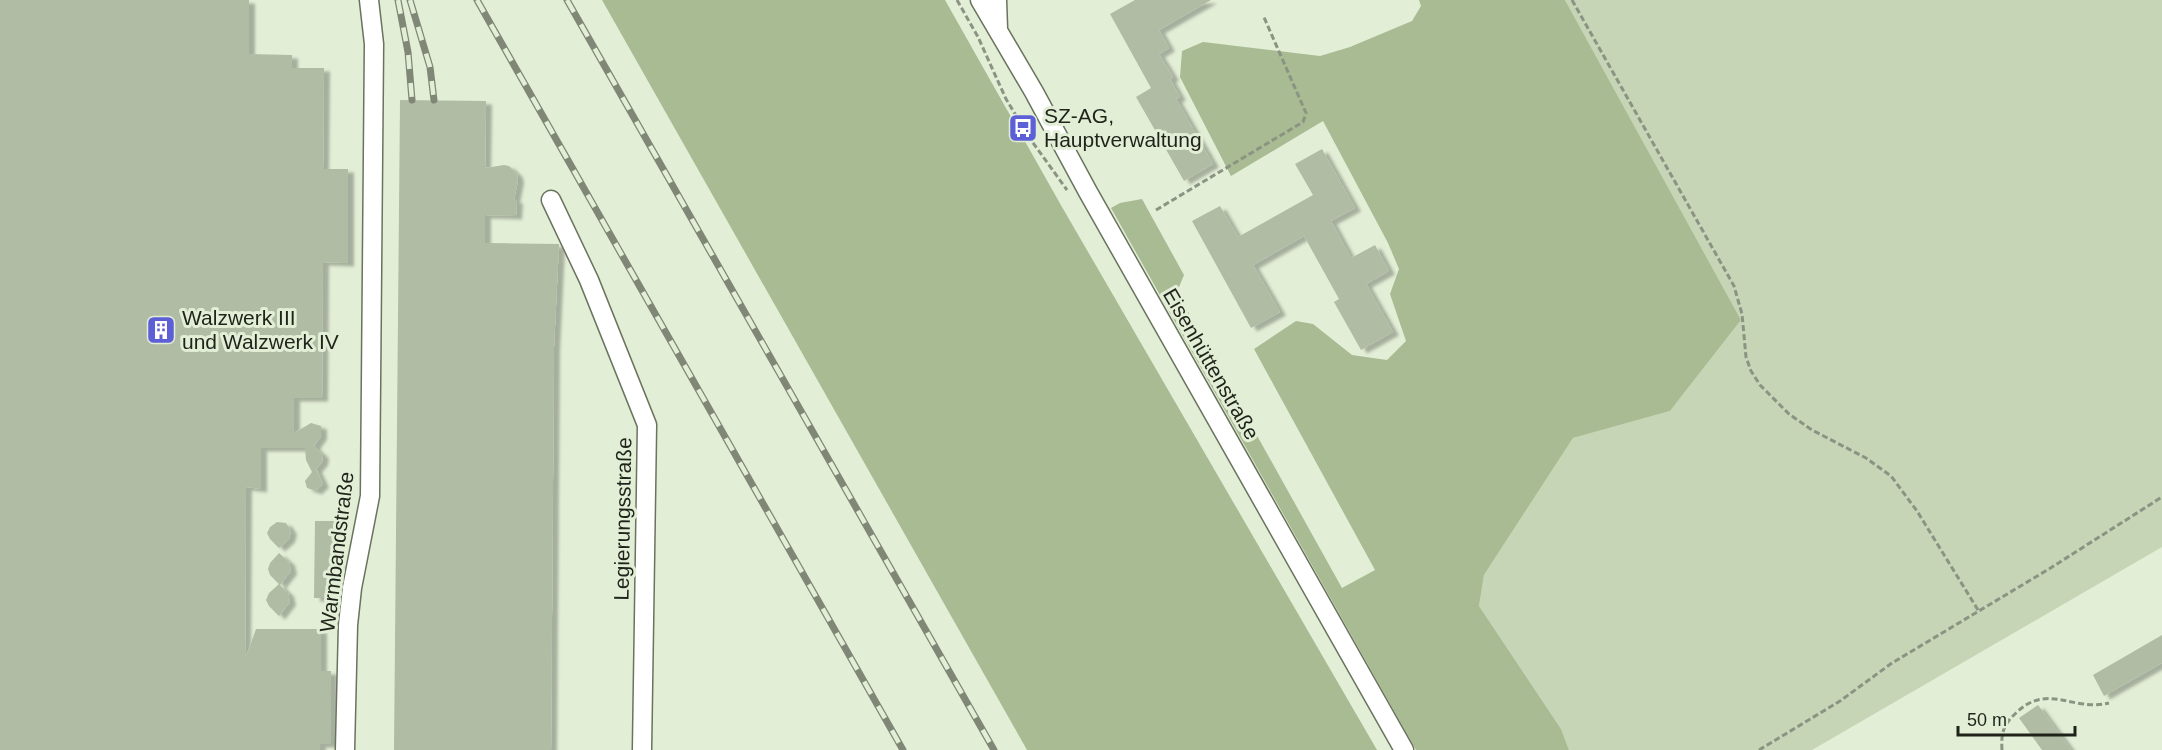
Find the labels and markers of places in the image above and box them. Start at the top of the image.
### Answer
place label: SZ-AG, Hauptverwaltung [1044,104,1202,151]
bus stop icon: SZ-AG, Hauptverwaltung [1007,112,1039,144]
place label: Walzwerk III und Walzwerk IV [182,306,339,353]
building icon: Walzwerk III und Walzwerk IV [145,314,177,346]

